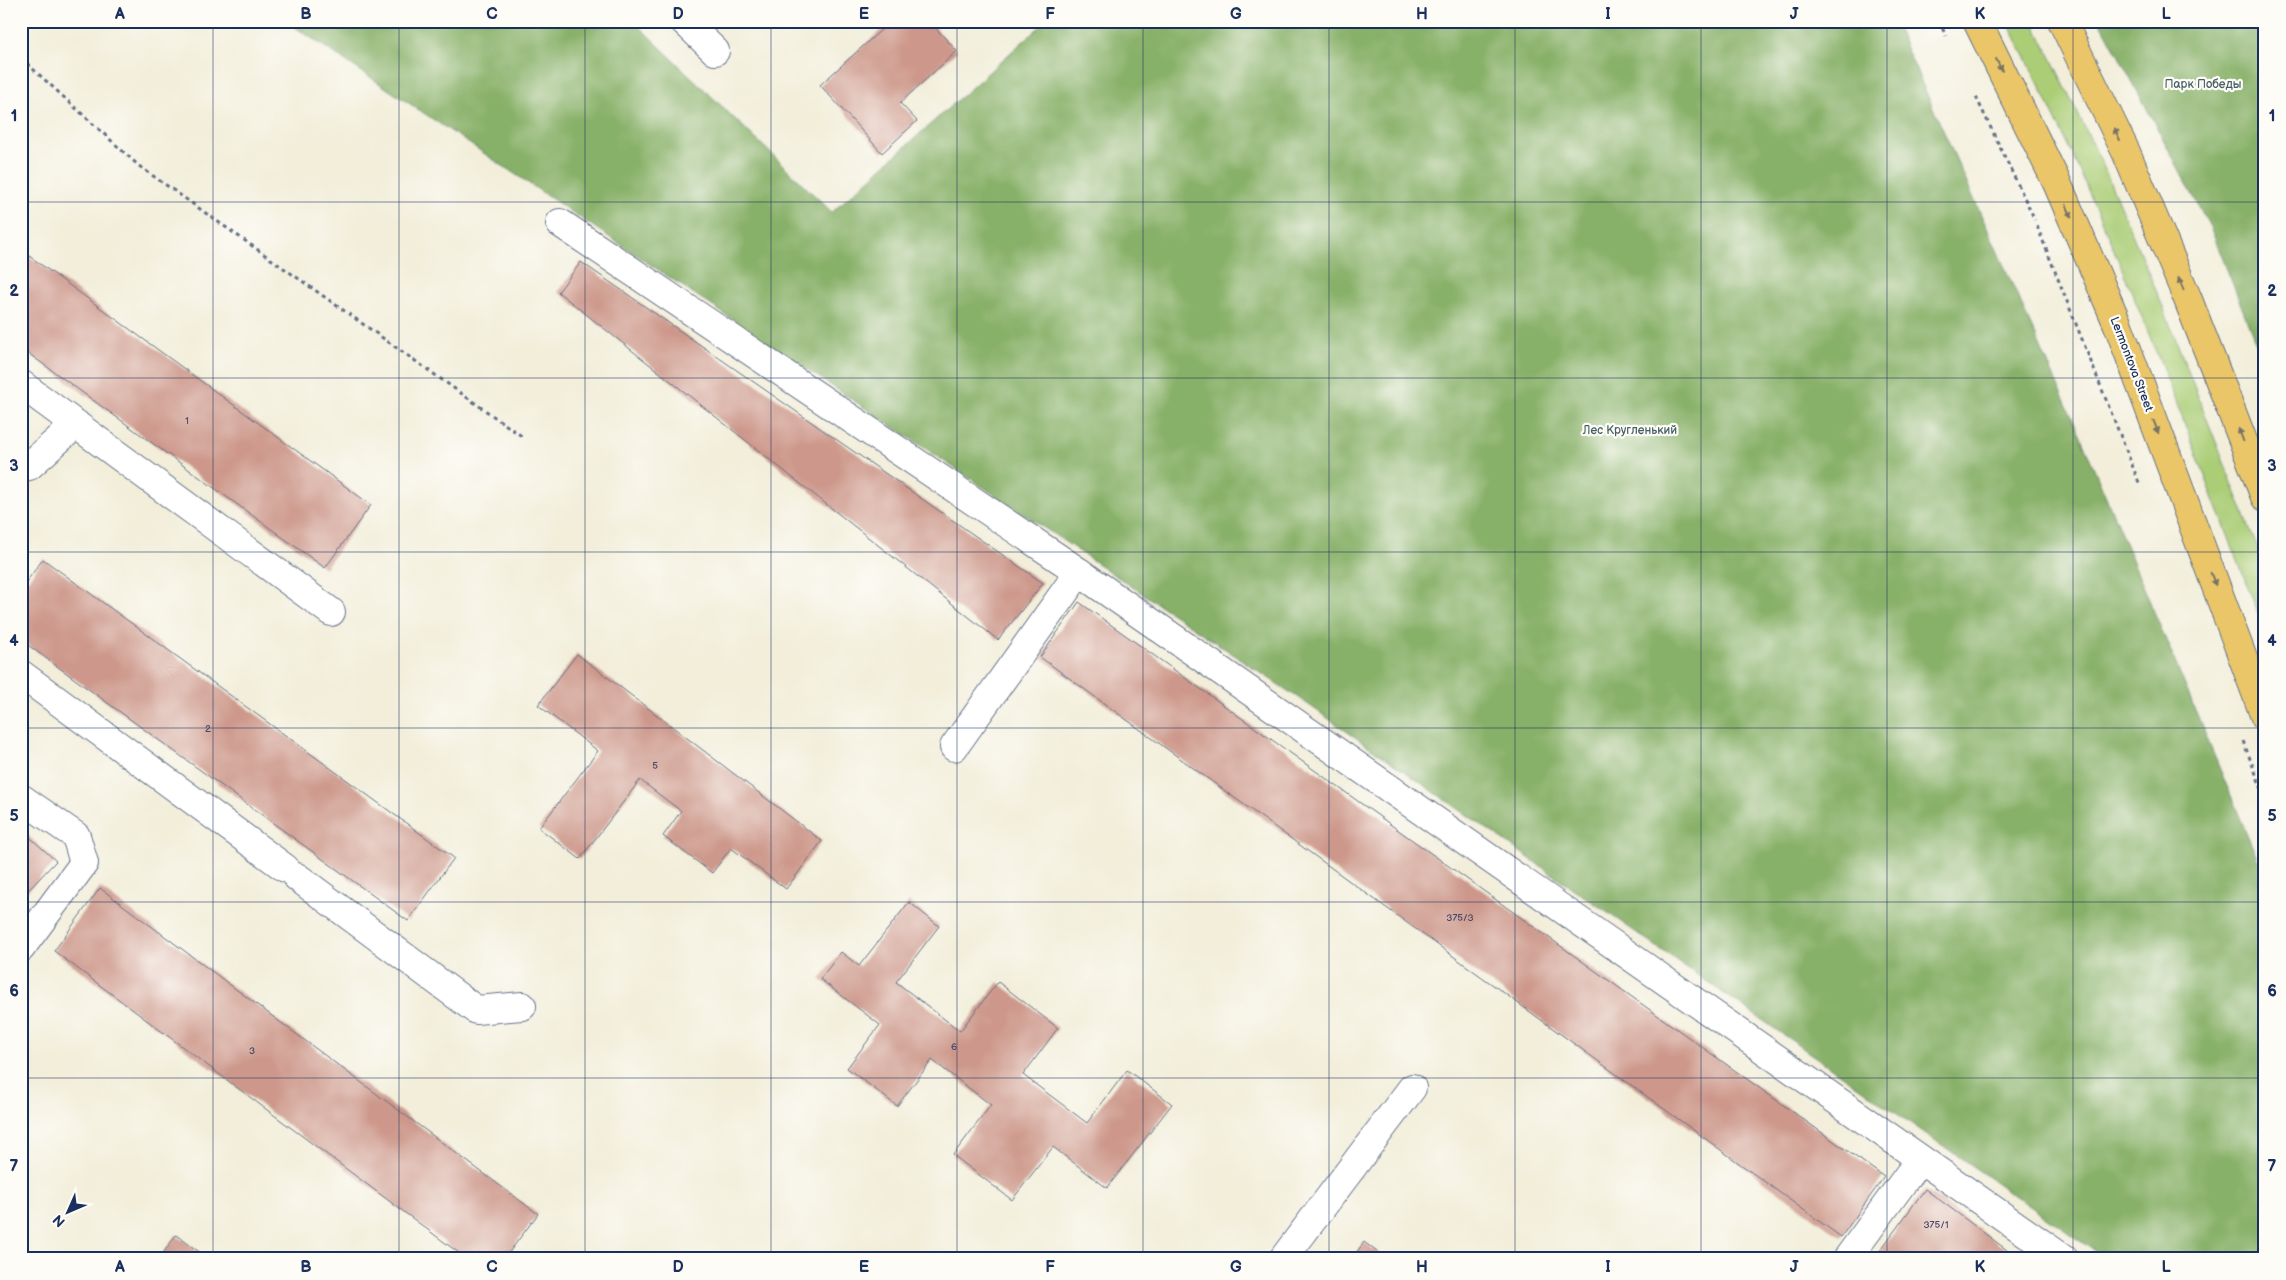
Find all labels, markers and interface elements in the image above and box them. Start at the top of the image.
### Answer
text: A [114,5,125,24]
text: B [300,5,312,24]
text: C [486,5,498,24]
text: D [672,5,684,24]
text: E [859,5,869,24]
text: F [1045,5,1055,24]
text: G [1230,5,1242,24]
text: H [1416,5,1428,24]
text: I [1605,5,1611,24]
text: J [1790,5,1799,24]
text: K [1975,5,1986,24]
text: L [2161,5,2171,24]
one-way arrow [1995,57,2003,72]
park label: Парк Победы [2165,77,2241,92]
text: 1 [11,107,17,126]
text: 1 [2269,107,2275,126]
one-way arrow [2113,127,2121,142]
one-way arrow [2066,204,2074,218]
one-way arrow [2177,277,2185,291]
text: 2 [9,282,19,301]
text: 2 [2267,282,2277,301]
street label: Lermontova Street [2107,315,2157,414]
house number: 1 [185,415,189,427]
one-way arrow [2152,420,2160,435]
park label: Лес Кругленький [1582,423,1677,438]
one-way arrow [2237,427,2245,442]
text: 3 [9,457,19,476]
text: 3 [2267,457,2277,476]
one-way arrow [2209,572,2217,587]
text: 4 [9,632,19,651]
text: 4 [2267,632,2277,651]
house number: 2 [205,723,211,735]
house number: 5 [652,760,658,772]
text: 5 [9,807,19,826]
text: 5 [2267,807,2277,826]
house number: 375/3 [1446,912,1474,924]
text: 6 [9,982,19,1001]
text: 6 [2267,982,2277,1001]
house number: 6 [951,1041,957,1053]
house number: 3 [249,1045,255,1057]
text: 7 [10,1157,19,1176]
text: 7 [2268,1157,2277,1176]
north arrow [42,1188,92,1238]
text: N [49,1211,69,1231]
house number: 375/1 [1923,1219,1949,1231]
text: A [114,1258,125,1277]
text: B [300,1258,312,1277]
text: C [486,1258,498,1277]
text: D [672,1258,684,1277]
text: E [859,1258,869,1277]
text: F [1045,1258,1055,1277]
text: G [1230,1258,1242,1277]
text: H [1416,1258,1428,1277]
text: I [1605,1258,1611,1277]
text: J [1790,1258,1799,1277]
text: K [1975,1258,1986,1277]
text: L [2161,1258,2171,1277]

